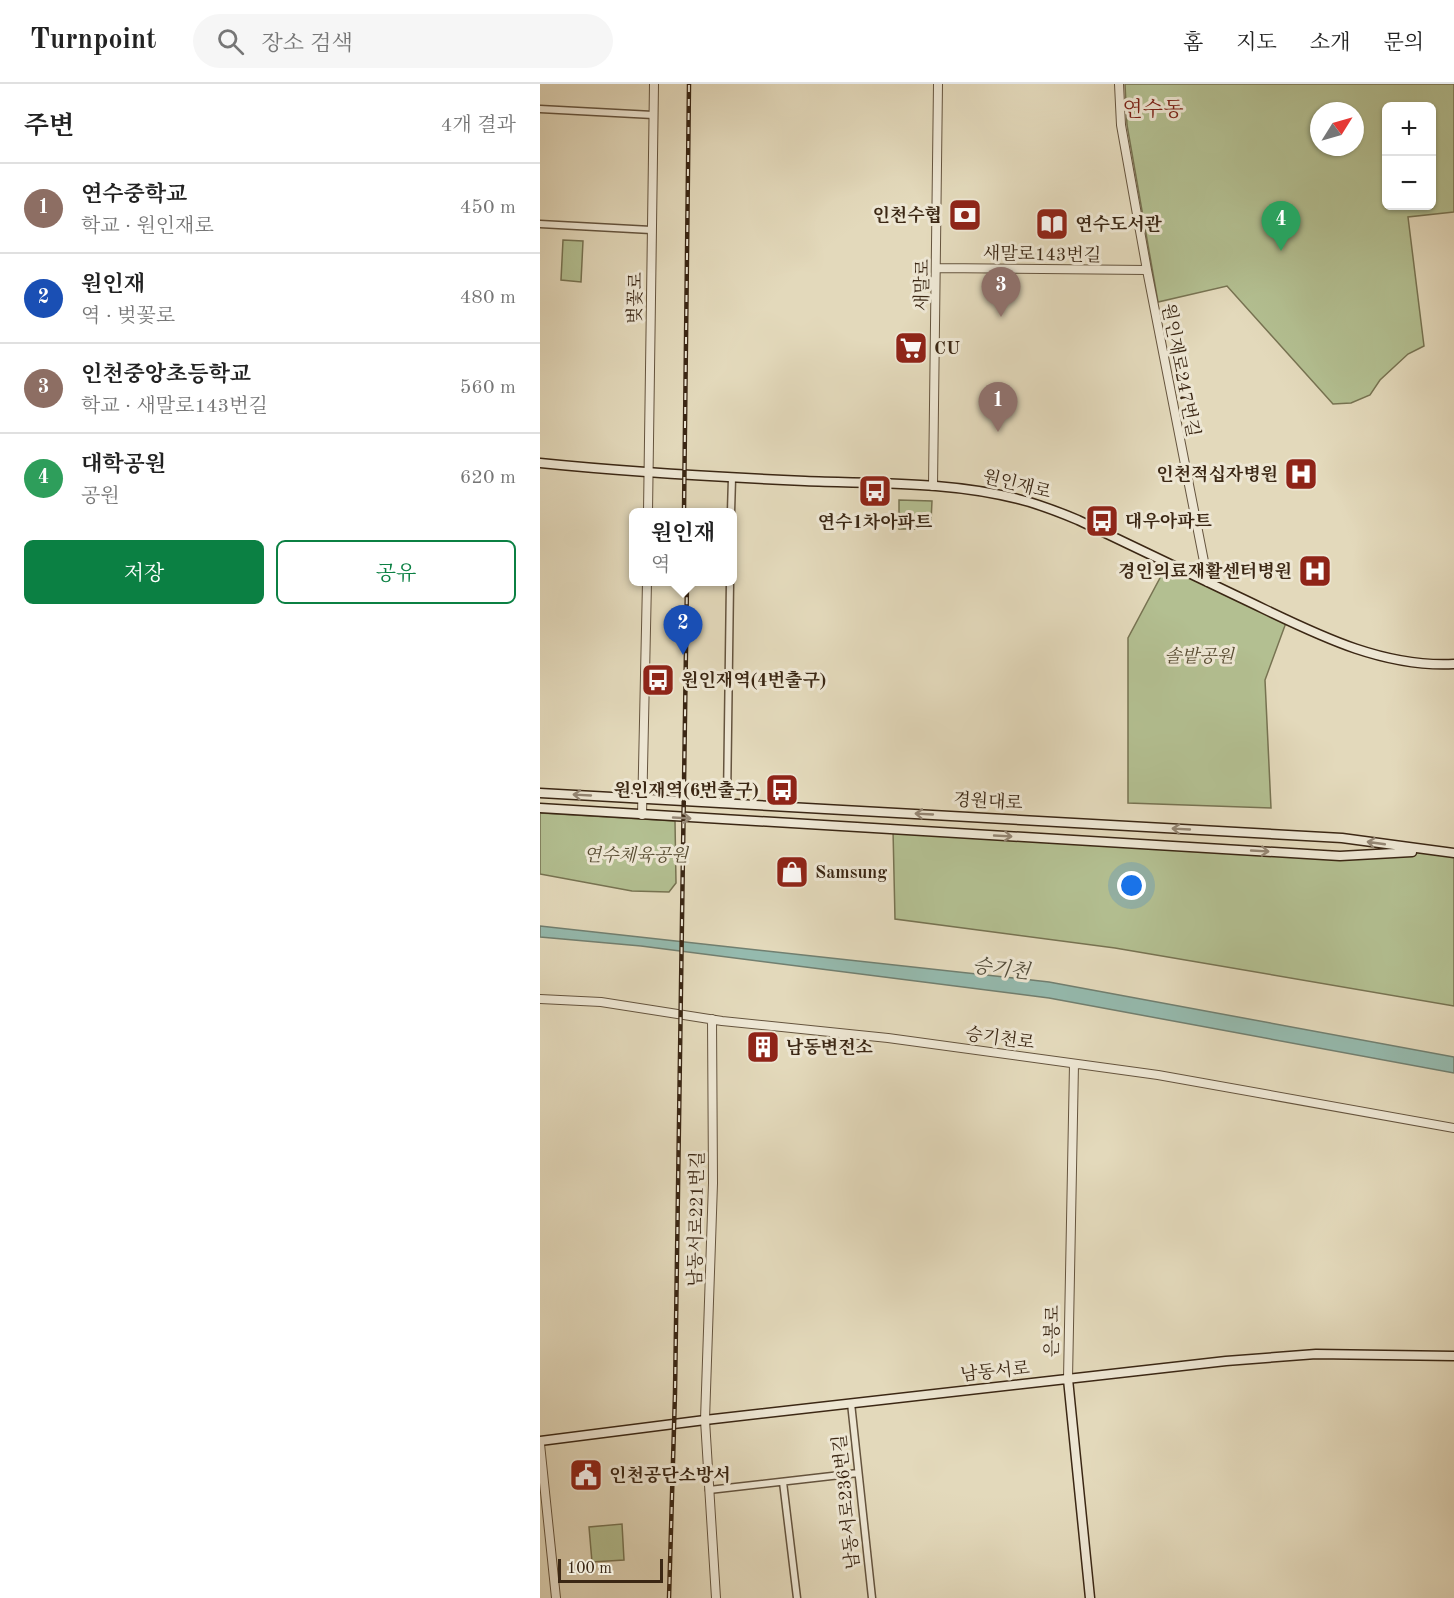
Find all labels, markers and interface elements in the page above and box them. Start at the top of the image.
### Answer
search box [193,14,613,68]
icon: search [214,25,247,58]
text: Turnpoint [30,27,157,55]
text: 장소 검색 [262,33,353,55]
text: 홈 [1183,33,1203,54]
text: 지도 [1236,33,1277,54]
text: 소개 [1310,33,1350,54]
text: 문의 [1383,33,1424,54]
district label: 연수동 [1123,98,1183,121]
north arrow [1310,102,1364,156]
map controls [1382,102,1436,210]
button: + [1382,102,1436,156]
text: 주변 [24,114,74,140]
text: 4개 결과 [441,116,516,136]
button: − [1382,156,1436,210]
text: 연수중학교 [81,184,187,206]
bank icon: 인천수협 [947,197,983,233]
text: 1 [38,198,49,218]
text: 450 m [460,198,516,218]
pin: 4 [1262,202,1300,251]
place label: 인천수협 [872,205,942,225]
library icon: 연수도서관 [1034,206,1070,242]
place label: 연수도서관 [1075,214,1163,234]
text: 학교 · 원인재로 [81,217,214,237]
street label: 새말로143번길 [983,244,1101,265]
street label: 새말로 [913,259,932,311]
pin: 3 [982,268,1020,317]
street label: 벚꽃로 [626,272,645,324]
text: 원인재 [81,274,145,296]
text: 2 [38,288,49,308]
text: 480 m [460,288,516,308]
street label: 원인재로247번길 [1158,302,1203,438]
text: 역 · 벚꽃로 [81,307,175,327]
supermarket icon: CU [893,330,929,366]
place label: CU [934,340,960,358]
text: 인천중앙초등학교 [81,364,251,386]
text: 3 [38,378,49,398]
text: 560 m [460,378,516,398]
pin: 1 [978,382,1018,432]
text: 학교 · 새말로143번길 [81,397,268,417]
text: 대학공원 [81,454,166,476]
hospital icon: 인천적십자병원 [1283,456,1319,492]
place label: 인천적십자병원 [1156,464,1278,484]
street label: 원인재로 [981,467,1053,502]
text: 4 [38,468,49,488]
text: 620 m [460,468,516,488]
bus stop icon: 연수1차아파트 [857,473,893,509]
text: 공원 [81,487,120,507]
bus stop icon: 대우아파트 [1084,503,1120,539]
popup [629,508,737,586]
place label: 대우아파트 [1125,511,1213,531]
place label: 연수1차아파트 [818,512,933,532]
text: 원인재 [651,523,715,545]
button: 저장 [24,540,264,604]
button: 공유 [276,540,516,604]
hospital icon: 경인의료재활센터병원 [1297,553,1333,589]
text: 역 [651,556,670,576]
place label: 경인의료재활센터병원 [1118,561,1292,581]
pin: 2 [664,606,702,655]
park label: 솔밭공원 [1164,646,1235,666]
bus stop icon: 원인재역(4번출구) [640,662,676,698]
place label: 원인재역(4번출구) [681,670,826,690]
bus stop icon: 원인재역(6번출구) [764,772,800,808]
place label: 원인재역(6번출구) [614,780,759,800]
one-way arrow [573,789,593,800]
street label: 경원대로 [953,790,1023,813]
one-way arrow [914,808,934,819]
one-way arrow [672,812,692,823]
one-way arrow [1172,823,1192,834]
one-way arrow [992,831,1012,842]
one-way arrow [1366,838,1386,849]
park label: 연수체육공원 [584,845,690,865]
one-way arrow [1250,846,1270,857]
shop icon: Samsung [774,854,810,890]
place label: Samsung [815,864,887,882]
your location [1117,871,1146,900]
water label: 승기천 [971,954,1033,984]
street label: 승기천로 [964,1024,1036,1053]
building icon: 남동변전소 [745,1029,781,1065]
place label: 남동변전소 [786,1037,874,1057]
street label: 남동서로221번길 [686,1151,707,1287]
street label: 은봉로 [1042,1305,1062,1357]
street label: 남동서로 [959,1358,1031,1385]
street label: 남동서로236번길 [830,1433,863,1570]
public building icon: 인천공단소방서 [568,1457,604,1493]
place label: 인천공단소방서 [609,1465,731,1485]
scale bar [558,1556,663,1584]
text: 100 m [567,1561,612,1577]

